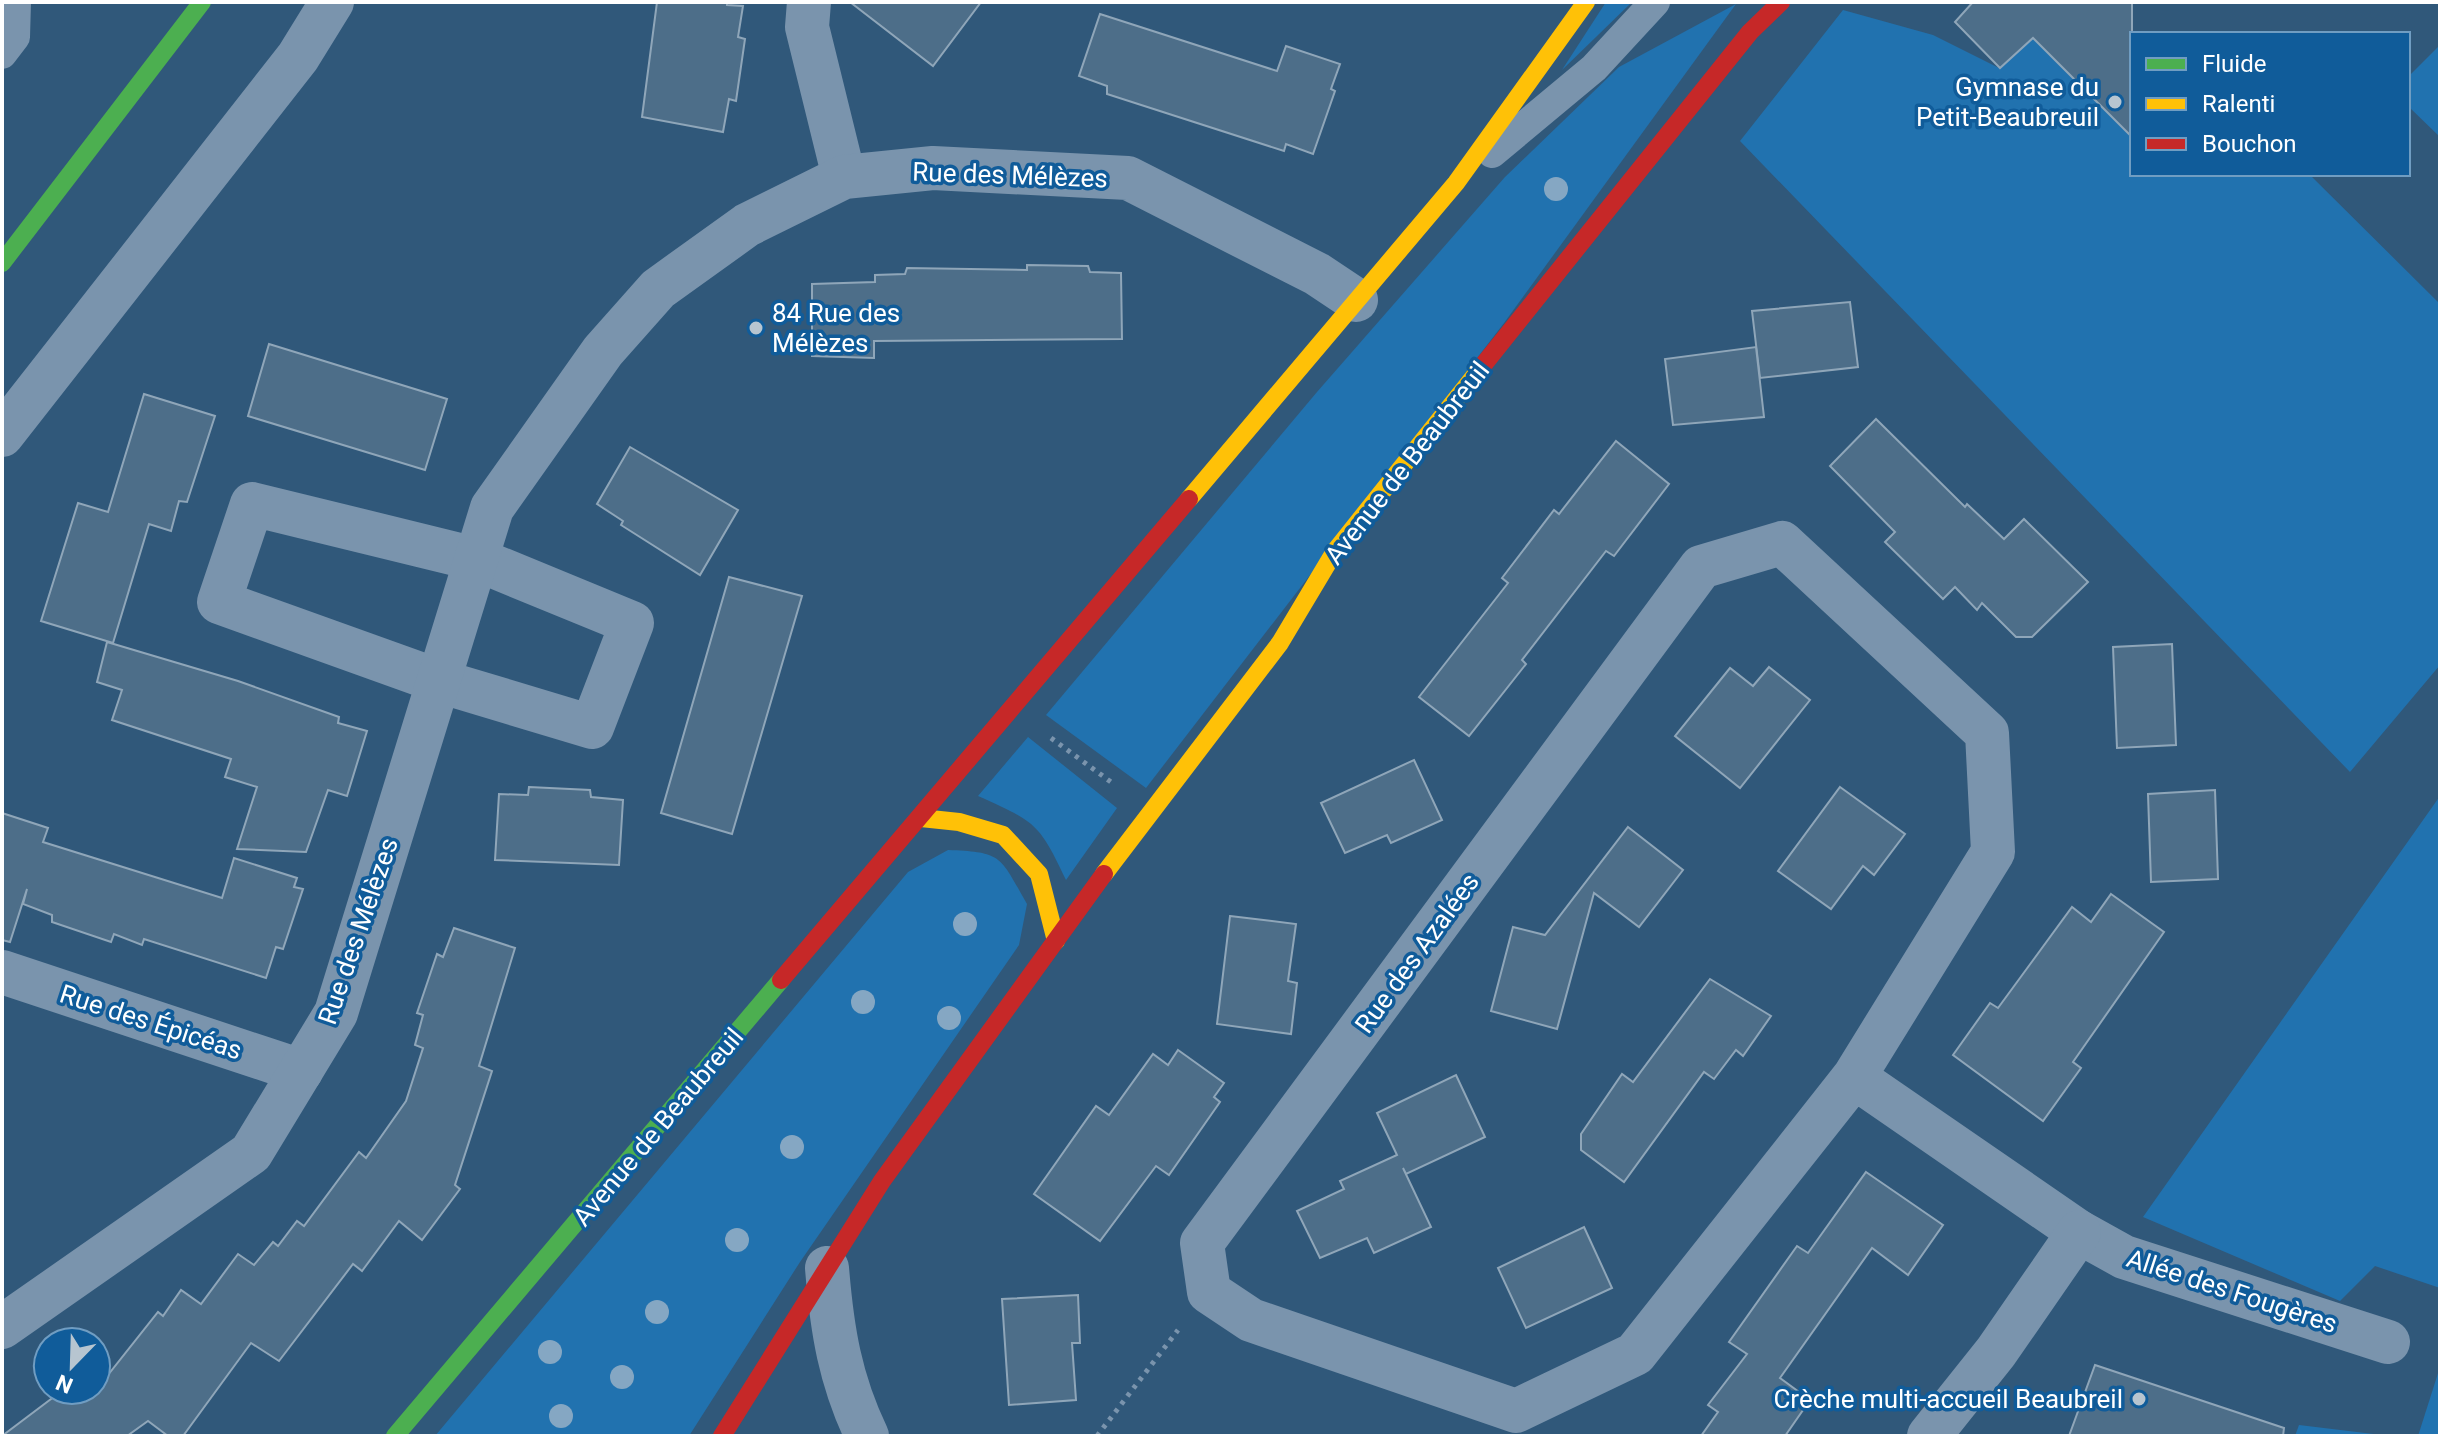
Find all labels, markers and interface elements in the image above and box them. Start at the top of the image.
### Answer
legend [2130,32,2410,176]
text: Fluide [2202,50,2266,78]
place label: Gymnase du Petit-Beaubreuil [1916,72,2099,132]
text: Ralenti [2202,90,2275,118]
marker: Gymnase du Petit-Beaubreuil [2106,93,2124,111]
text: Bouchon [2202,130,2297,158]
street label: Rue des Mélèzes [912,157,1108,193]
place label: 84 Rue des Mélèzes [772,298,900,358]
marker: 84 Rue des Mélèzes [747,319,765,337]
street label: Avenue de Beaubreuil [1319,356,1495,570]
street label: Rue des Mélèzes [312,834,404,1028]
street label: Rue des Azalées [1349,867,1485,1039]
street label: Rue des Épicéas [56,978,246,1066]
street label: Avenue de Beaubreuil [567,1022,749,1232]
street label: Allée des Fougères [2123,1243,2341,1339]
north arrow [32,1326,112,1406]
text: N [52,1369,76,1398]
place label: Crèche multi-accueil Beaubreil [1773,1384,2123,1414]
marker: Crèche multi-accueil Beaubreil [2130,1390,2148,1408]

